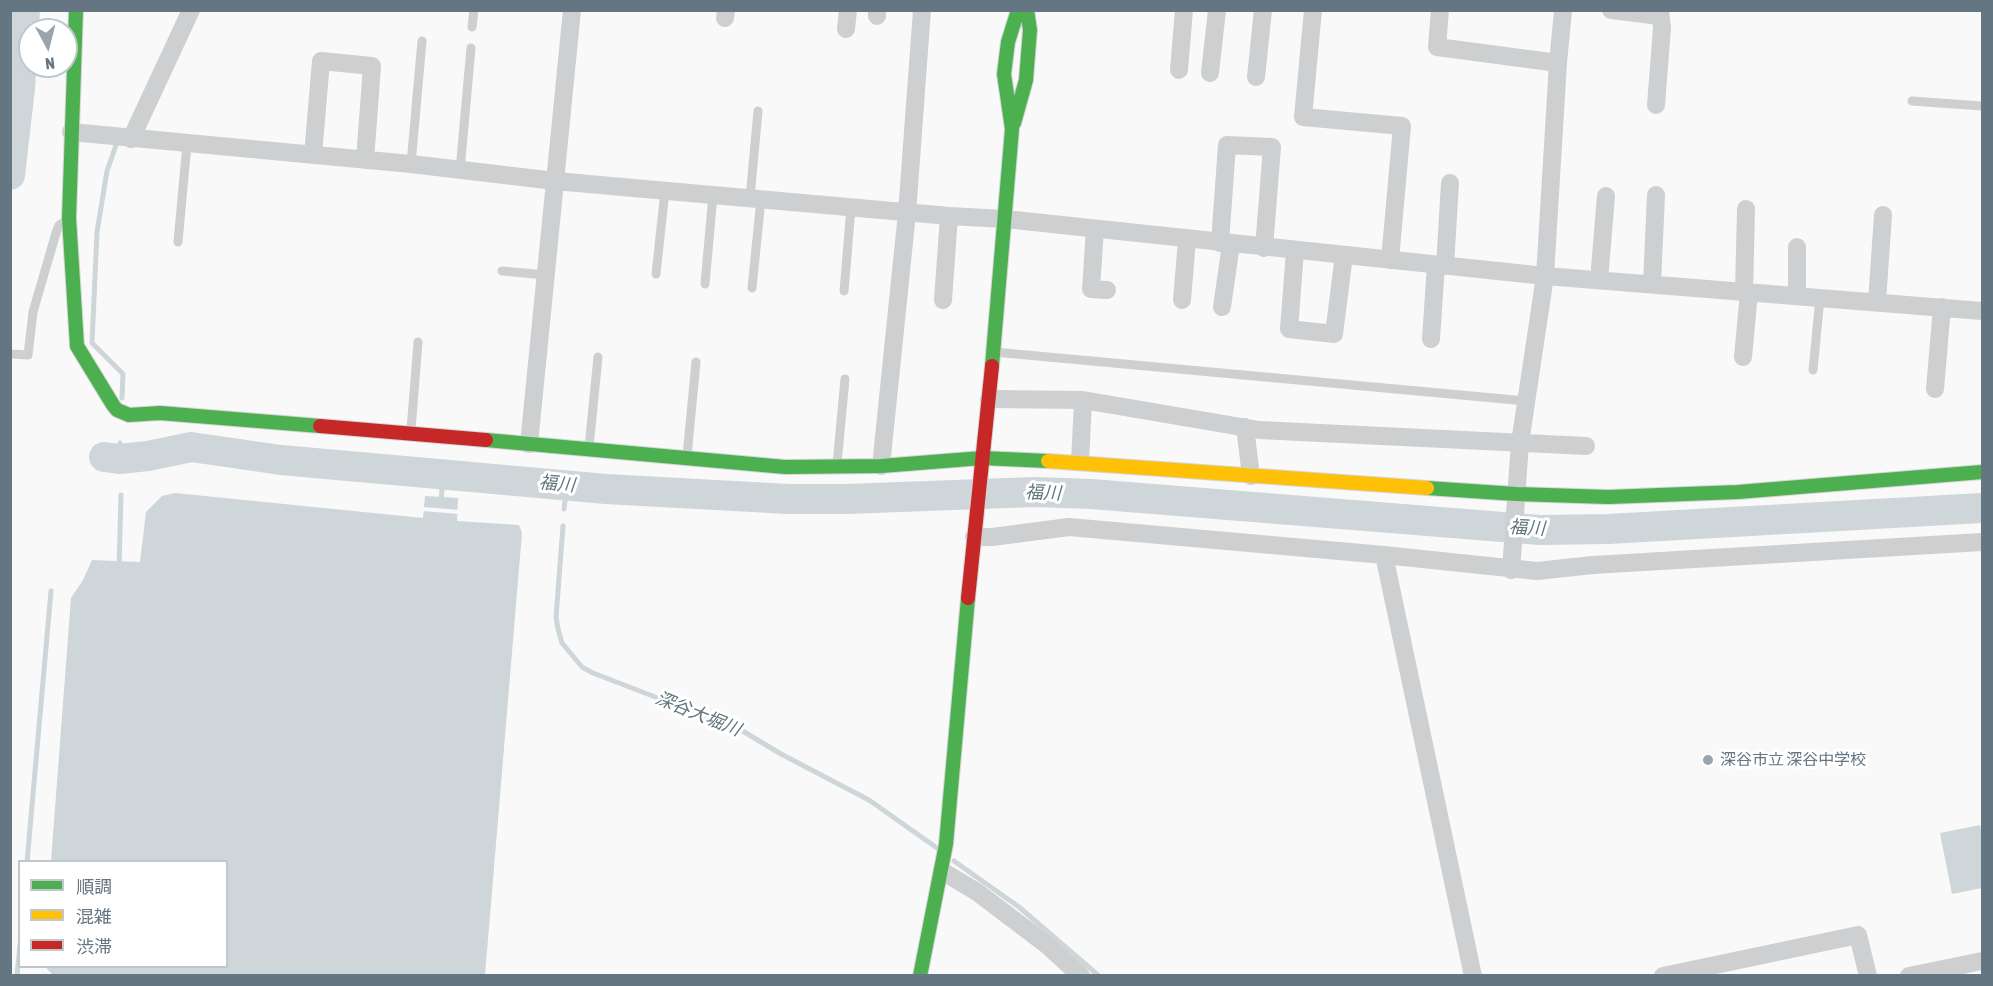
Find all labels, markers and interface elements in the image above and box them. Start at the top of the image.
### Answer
north arrow [18,18,78,78]
text: N [44,54,56,73]
water label: 福川 [538,472,576,496]
water label: 福川 [1025,482,1061,504]
water label: 福川 [1508,516,1546,540]
water label: 深谷大堀川 [652,687,744,741]
place label: 深谷市立 深谷中学校 [1720,750,1866,770]
marker: 深谷市立 深谷中学校 [1701,753,1715,767]
legend [18,860,228,968]
text: 順調 [76,876,112,897]
text: 混雑 [76,906,112,927]
text: 渋滞 [76,936,112,957]

